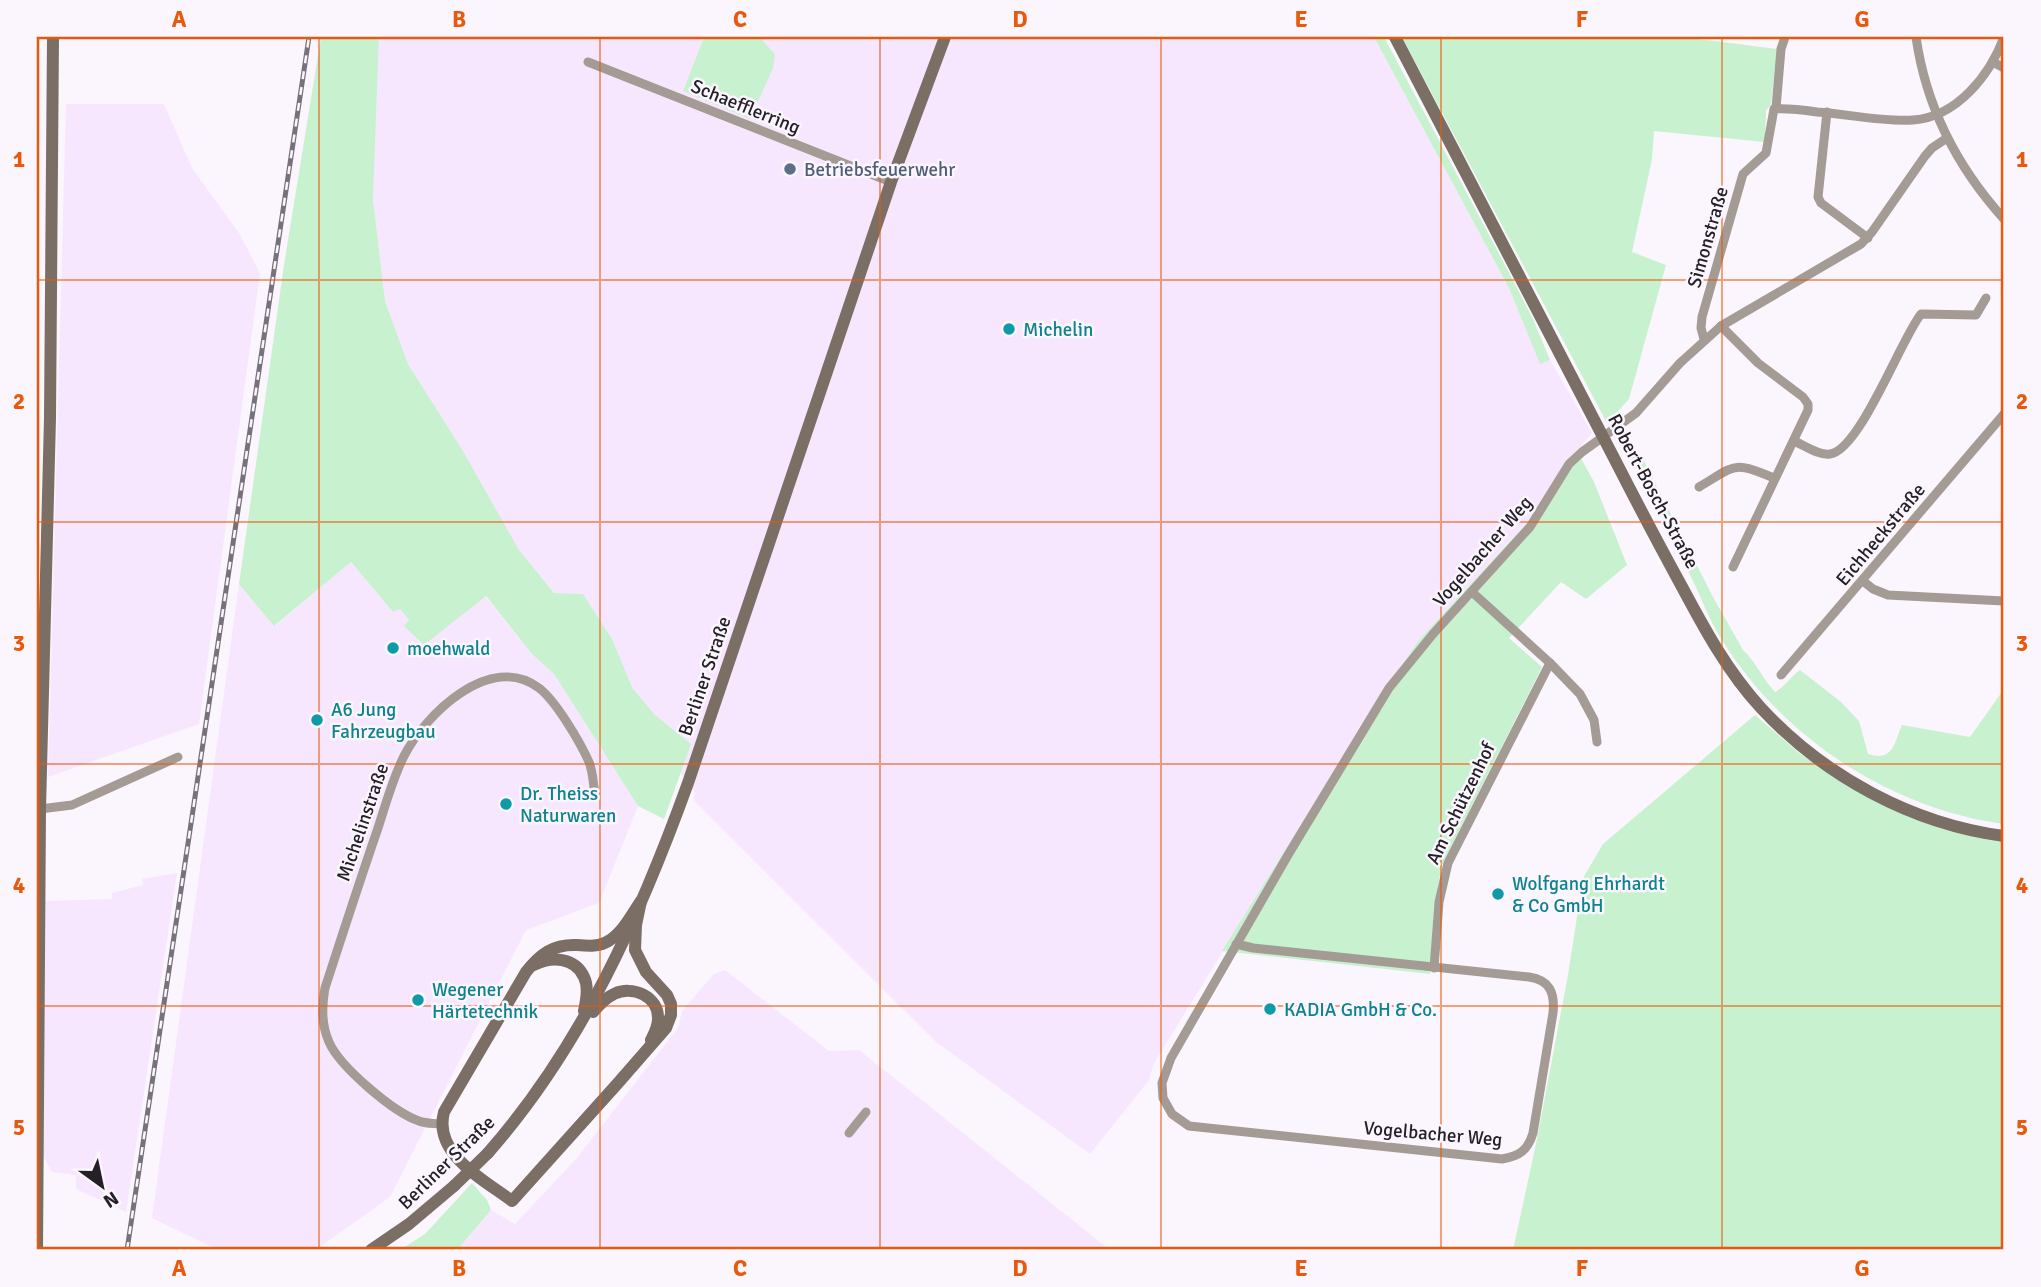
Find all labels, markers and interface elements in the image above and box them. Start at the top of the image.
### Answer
text: A [172,5,187,34]
text: B [452,5,466,34]
text: C [733,5,747,34]
text: D [1012,5,1028,34]
text: E [1294,5,1308,34]
text: F [1576,5,1588,34]
text: G [1854,5,1870,34]
street label: Schaefflerring [688,74,804,140]
text: 1 [13,145,25,174]
text: 1 [2016,145,2028,174]
place label: Betriebsfeuerwehr [804,158,955,182]
marker: Betriebsfeuerwehr [782,161,798,177]
street label: Simonstraße [1682,184,1734,291]
place label: Michelin [1023,318,1093,342]
marker: Michelin [1001,321,1017,337]
text: 2 [13,387,25,416]
text: 2 [2016,387,2028,416]
street label: Robert-Bosch-Straße [1602,410,1704,573]
street label: Eichheckstraße [1831,479,1931,591]
street label: Vogelbacher Weg [1428,491,1538,612]
street label: Berliner Straße [673,613,737,739]
text: 3 [13,629,25,658]
text: 3 [2016,629,2028,658]
place label: moehwald [407,637,490,661]
marker: moehwald [385,640,401,656]
place label: A6 Jung Fahrzeugbau [331,698,436,744]
marker: A6 Jung Fahrzeugbau [309,712,325,728]
street label: Am Schützenhof [1421,737,1501,868]
street label: Michelinstraße [332,760,394,884]
place label: Dr. Theiss Naturwaren [520,782,616,828]
marker: Dr. Theiss Naturwaren [498,796,514,812]
text: 4 [13,871,25,900]
text: 4 [2016,871,2028,900]
place label: Wolfgang Ehrhardt & Co GmbH [1512,872,1665,918]
marker: Wolfgang Ehrhardt & Co GmbH [1490,886,1506,902]
place label: Wegener Härtetechnik [432,978,539,1024]
marker: Wegener Härtetechnik [410,992,426,1008]
place label: KADIA GmbH & Co. [1284,998,1437,1022]
marker: KADIA GmbH & Co. [1262,1001,1278,1017]
street label: Berliner Straße [393,1111,500,1215]
text: 5 [13,1113,25,1142]
text: 5 [2016,1113,2028,1142]
street label: Vogelbacher Weg [1362,1116,1503,1152]
north arrow [66,1150,136,1220]
text: N [99,1186,123,1213]
text: A [172,1254,187,1283]
text: B [452,1254,466,1283]
text: C [733,1254,747,1283]
text: D [1012,1254,1028,1283]
text: E [1294,1254,1308,1283]
text: F [1576,1254,1588,1283]
text: G [1854,1254,1870,1283]

